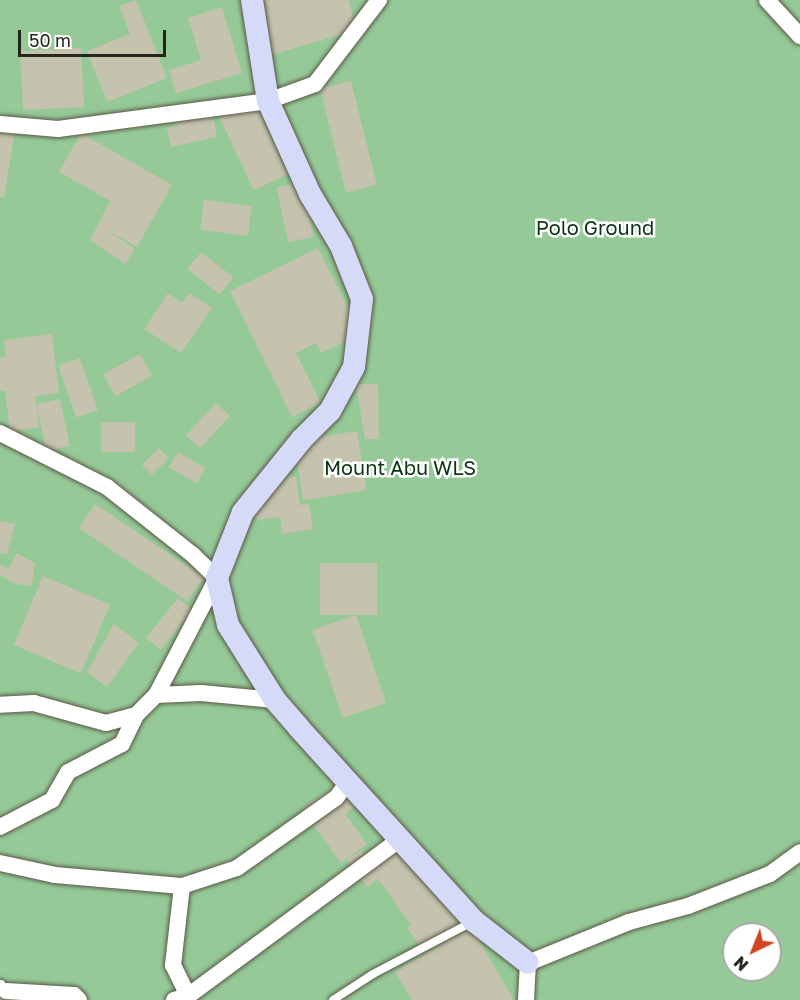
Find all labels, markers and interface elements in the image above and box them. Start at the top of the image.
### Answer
scale bar [21,18,170,56]
text: 50 m [29,29,71,51]
park label: Polo Ground [536,215,654,239]
park label: Mount Abu WLS [324,455,476,479]
north arrow [722,922,782,982]
text: N [730,952,752,975]

